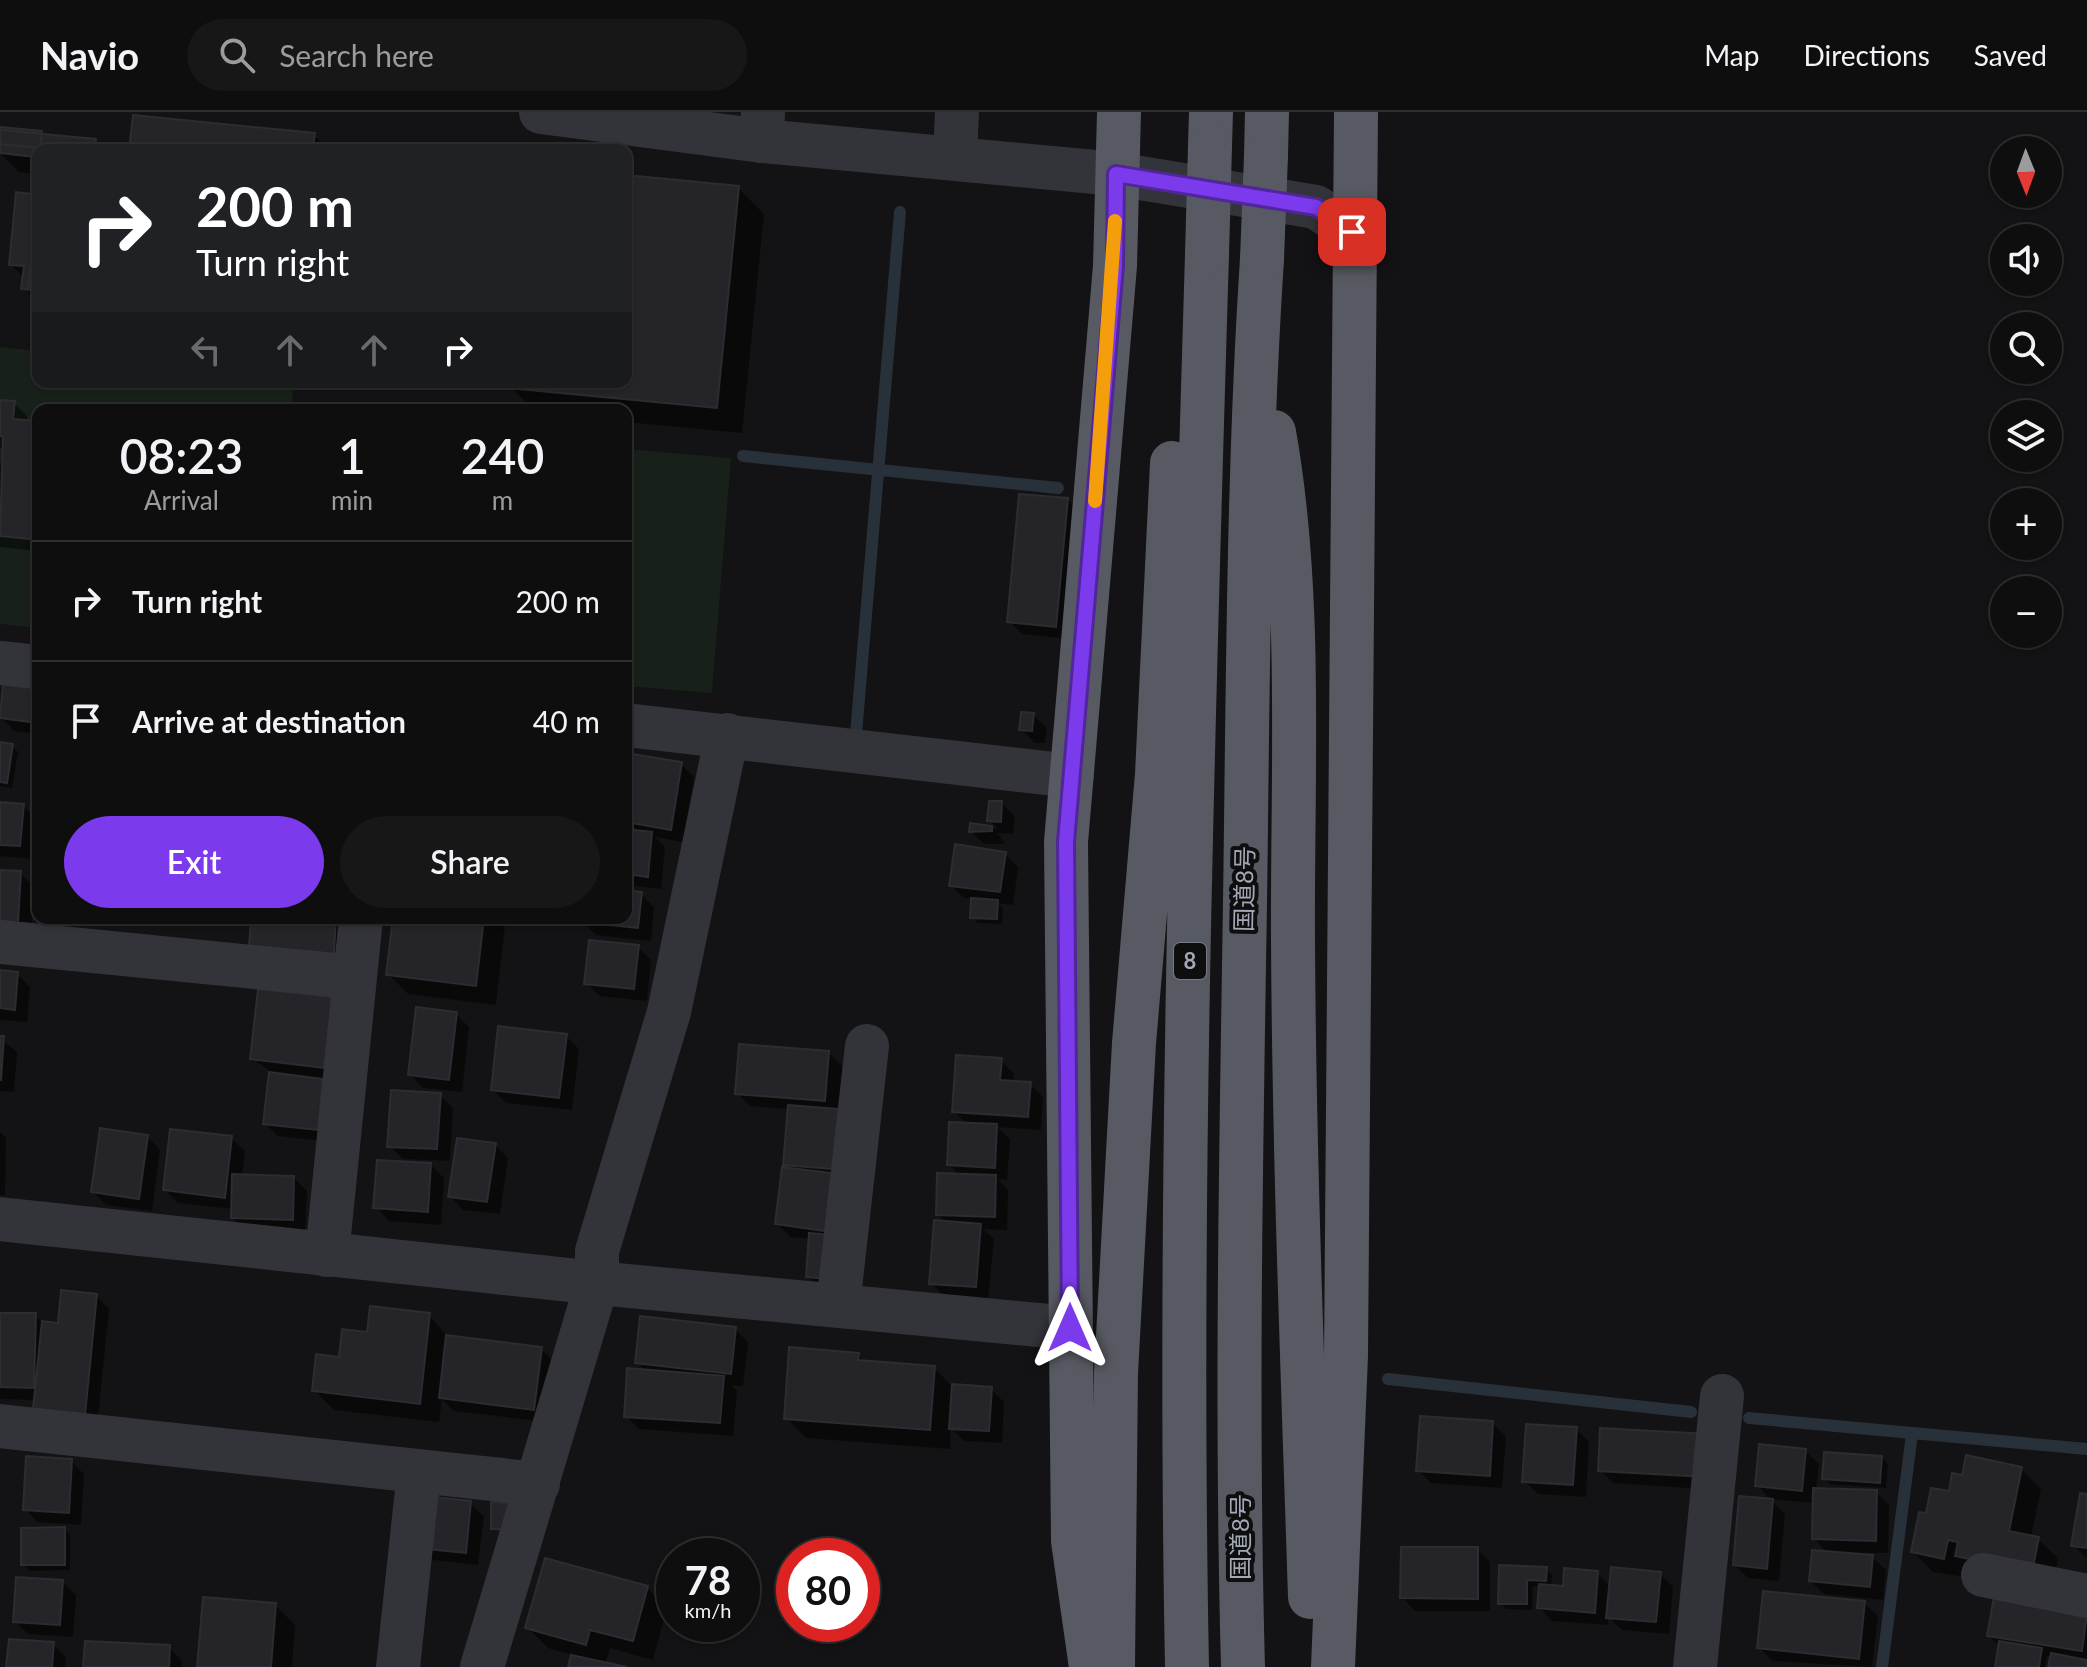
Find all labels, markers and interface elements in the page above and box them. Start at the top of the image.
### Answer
search box [187,19,747,91]
text: Navio [40,32,139,78]
icon: search [215,33,259,77]
text: Search here [279,37,434,73]
text: Map [1704,38,1759,72]
text: Directions [1803,38,1930,72]
text: Saved [1974,38,2047,72]
north arrow [1990,136,2062,208]
map controls [1990,136,2062,648]
text: 200 m [196,172,354,239]
icon: right [64,176,168,280]
pin [1318,198,1386,266]
icon: arrive [1330,210,1374,254]
button: sound [1990,224,2062,296]
text: Turn right [196,240,349,284]
button: search [1990,312,2062,384]
icon: left [184,328,228,372]
icon: ahead [268,328,312,372]
icon: ahead [352,328,396,372]
icon: right [436,328,480,372]
button: layers [1990,400,2062,472]
text: 08:23 [120,427,243,484]
text: 1 [338,427,366,484]
text: 240 [461,427,544,484]
text: Arrival [144,484,219,516]
text: min [331,484,373,516]
text: m [492,484,513,516]
button: + [1990,488,2062,560]
button: − [1990,576,2062,648]
icon: right [64,579,108,623]
text: Turn right [132,583,262,619]
text: 200 m [515,583,600,619]
icon: arrive [64,699,108,743]
text: Arrive at destination [132,703,406,739]
text: 40 m [533,703,600,739]
button: Exit [64,816,324,908]
button: Share [340,816,600,908]
street label: 国道8号 [1228,846,1259,932]
road number: 8 [1174,943,1206,979]
position arrow [1028,1286,1112,1370]
street label: 国道8号 [1225,1494,1254,1580]
speed limit sign: 80 [776,1538,880,1642]
text: 78 [685,1556,731,1604]
text: km/h [685,1598,731,1622]

